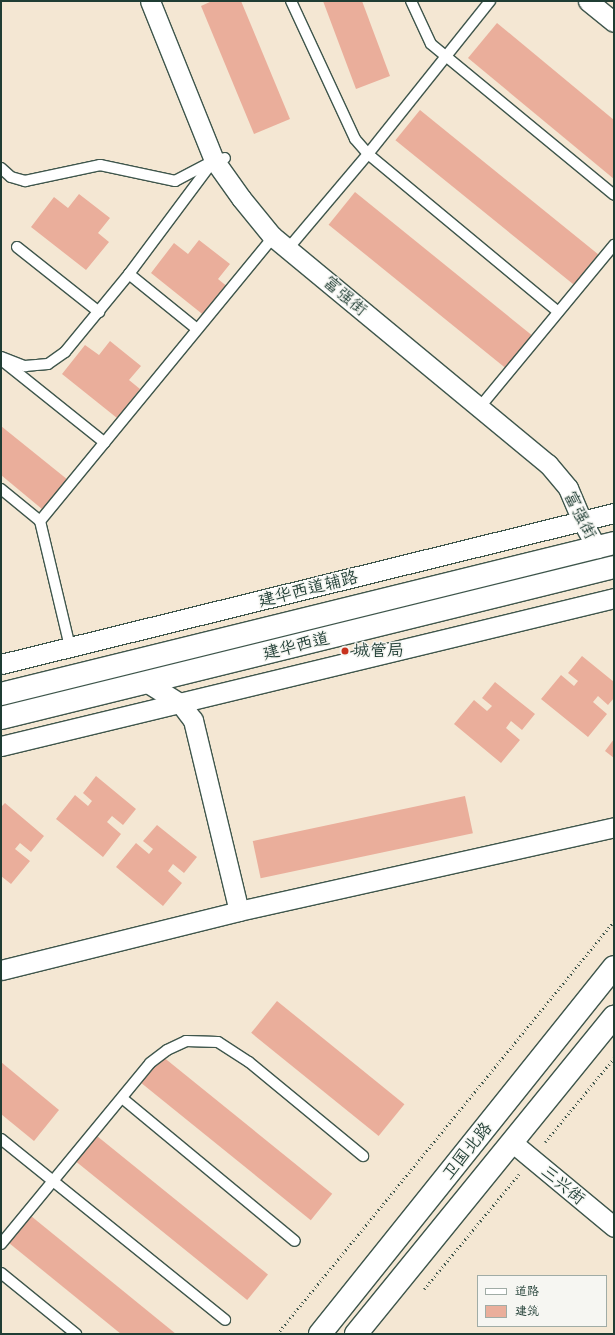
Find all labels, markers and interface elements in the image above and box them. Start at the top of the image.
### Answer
street label: 富强街 [319,272,371,320]
street label: 富强街 [559,488,601,542]
street label: 建华西道辅路 [256,567,360,611]
street label: 建华西道 [261,628,331,664]
place label: 城管局 [353,641,404,661]
marker: 城管局 [340,646,350,656]
street label: 卫国北路 [438,1118,496,1184]
street label: 三兴街 [537,1161,589,1209]
legend [477,1275,607,1327]
text: 道路 [515,1283,539,1299]
text: 建筑 [515,1303,539,1319]

